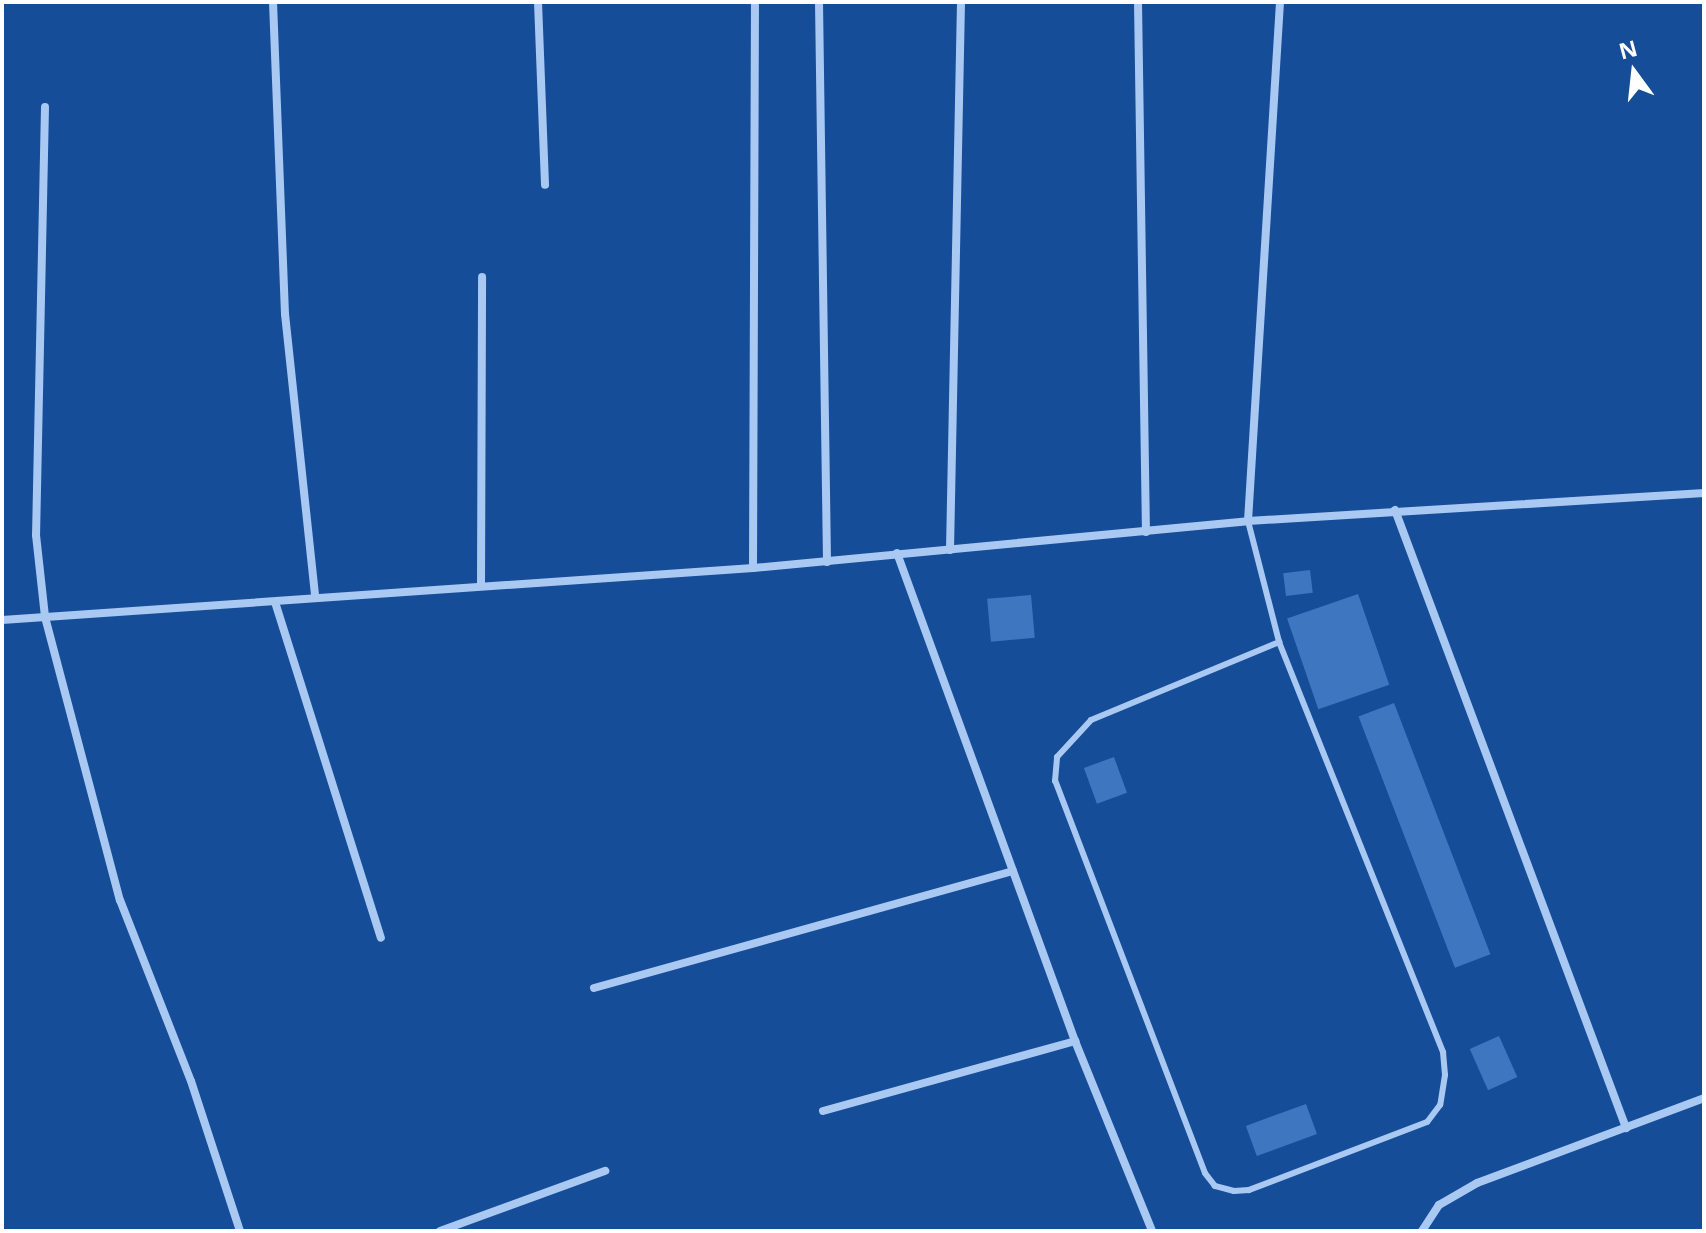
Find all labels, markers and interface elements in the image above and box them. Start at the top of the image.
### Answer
north arrow [1594,32,1674,112]
text: N [1615,32,1640,66]

